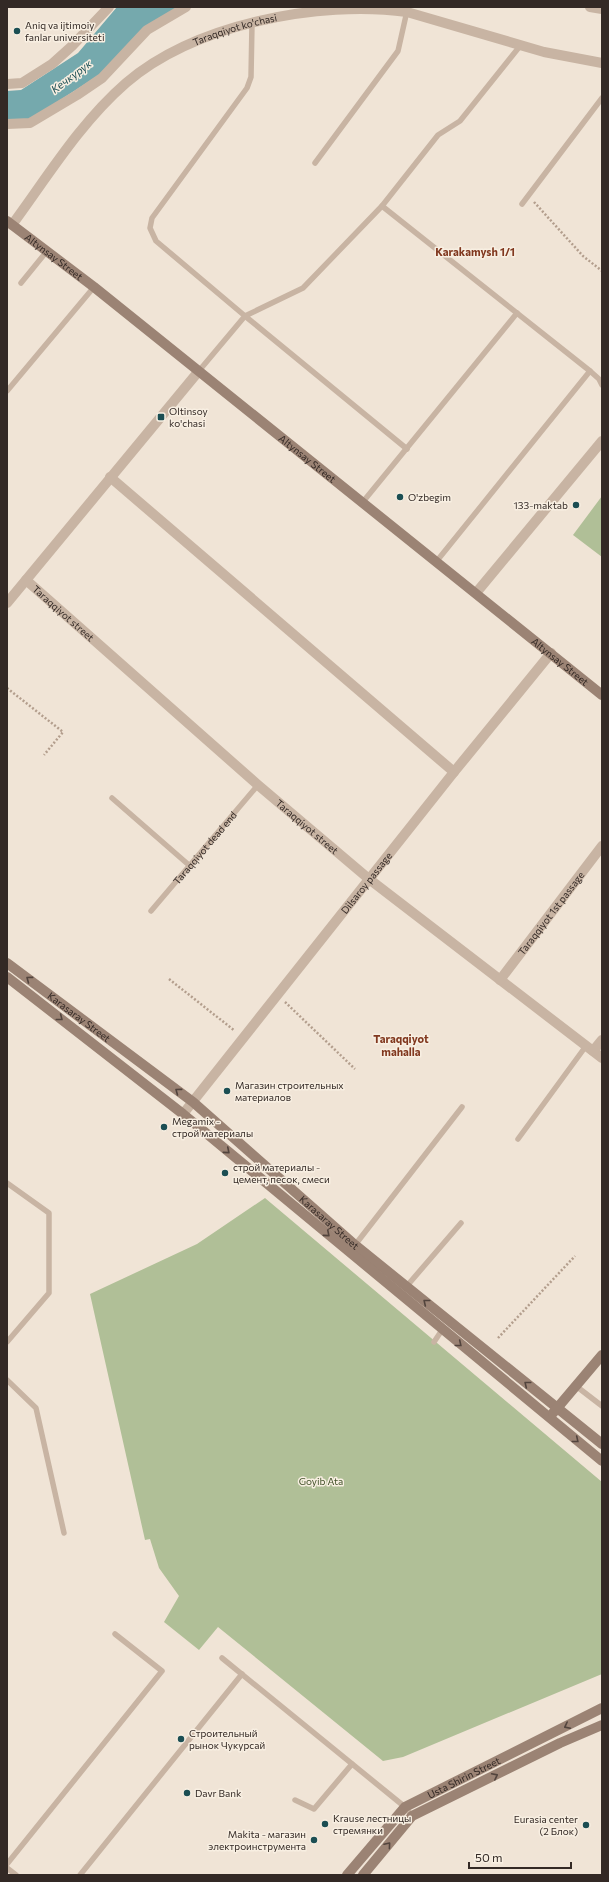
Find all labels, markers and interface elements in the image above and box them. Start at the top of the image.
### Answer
street label: Taraqqiyot ko'chasi [191,11,278,48]
place label: Aniq va ijtimoiy fanlar universiteti [25,19,104,43]
marker: Aniq va ijtimoiy fanlar universiteti [12,26,22,36]
water label: Кечкурук [48,56,95,96]
street label: Altynsay Street [23,231,85,282]
district label: Karakamysh 1/1 [435,245,515,258]
place label: Oltinsoy ko'chasi [169,405,208,429]
marker: Oltinsoy ko'chasi [156,412,166,422]
street label: Altynsay Street [277,432,338,485]
place label: O'zbegim [408,491,451,503]
marker: O'zbegim [395,492,405,502]
place label: 133-maktab [513,499,568,511]
marker: 133-maktab [571,500,581,510]
street label: Taraqqiyot street [30,583,97,644]
street label: Altynsay Street [529,635,591,688]
street label: Taraqqiyot street [273,797,341,856]
street label: Taraqqiyot dead end [170,809,239,887]
street label: Dilsaroy passage [338,850,394,916]
street label: Taraqqiyot 1st passage [515,869,587,957]
one-way arrow [26,977,33,984]
street label: Karasaray Street [45,990,113,1044]
one-way arrow [55,1013,62,1020]
district label: Taraqqiyot mahalla [373,1032,429,1058]
place label: Магазин строительных материалов [235,1079,344,1103]
marker: Магазин строительных материалов [222,1086,232,1096]
one-way arrow [175,1089,182,1096]
place label: Megamix - строй материалы [172,1115,253,1139]
marker: Megamix - строй материалы [159,1122,169,1132]
one-way arrow [223,1146,230,1153]
place label: строй материалы - цемент, песок, смеси [233,1161,330,1185]
marker: строй материалы - цемент, песок, смеси [220,1168,230,1178]
street label: Karasaray Street [297,1193,361,1252]
one-way arrow [323,1230,330,1237]
one-way arrow [423,1300,430,1307]
one-way arrow [455,1340,462,1347]
one-way arrow [524,1381,531,1388]
one-way arrow [571,1435,578,1442]
park label: Goyib Ata [299,1475,343,1487]
one-way arrow [564,1721,571,1729]
place label: Строительный рынок Чукурсай [189,1727,265,1751]
marker: Строительный рынок Чукурсай [176,1734,186,1744]
street label: Usta Shirin Street [425,1754,502,1801]
one-way arrow [491,1773,498,1781]
place label: Davr Bank [195,1787,242,1799]
marker: Davr Bank [182,1788,192,1798]
place label: Krause лестницы стремянки [333,1812,411,1836]
place label: Eurasia center (2 Блок) [514,1813,578,1837]
marker: Krause лестницы стремянки [320,1819,330,1829]
marker: Eurasia center (2 Блок) [581,1820,591,1830]
place label: Makita - магазин электроинструмента [208,1828,306,1852]
marker: Makita - магазин электроинструмента [309,1835,319,1845]
one-way arrow [383,1843,390,1850]
scale bar [469,1844,571,1870]
text: 50 m [475,1850,503,1864]

